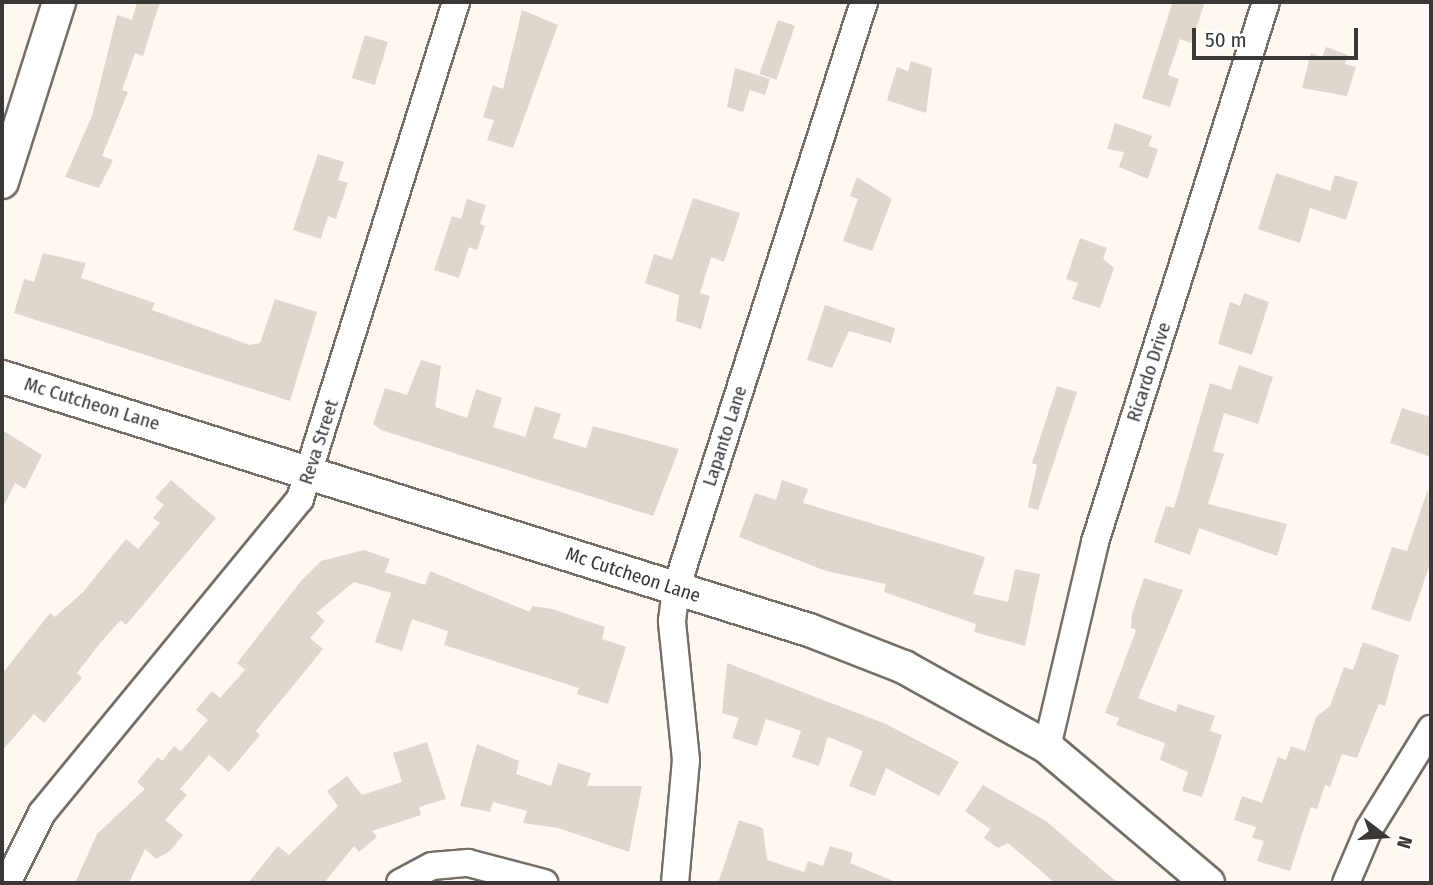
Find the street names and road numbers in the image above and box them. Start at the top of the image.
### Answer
street label: Ricardo Drive [1122,319,1176,425]
street label: Mc Cutcheon Lane [22,373,162,435]
street label: Lapanto Lane [698,383,752,489]
street label: Reva Street [295,397,343,487]
street label: Mc Cutcheon Lane [563,542,703,608]

